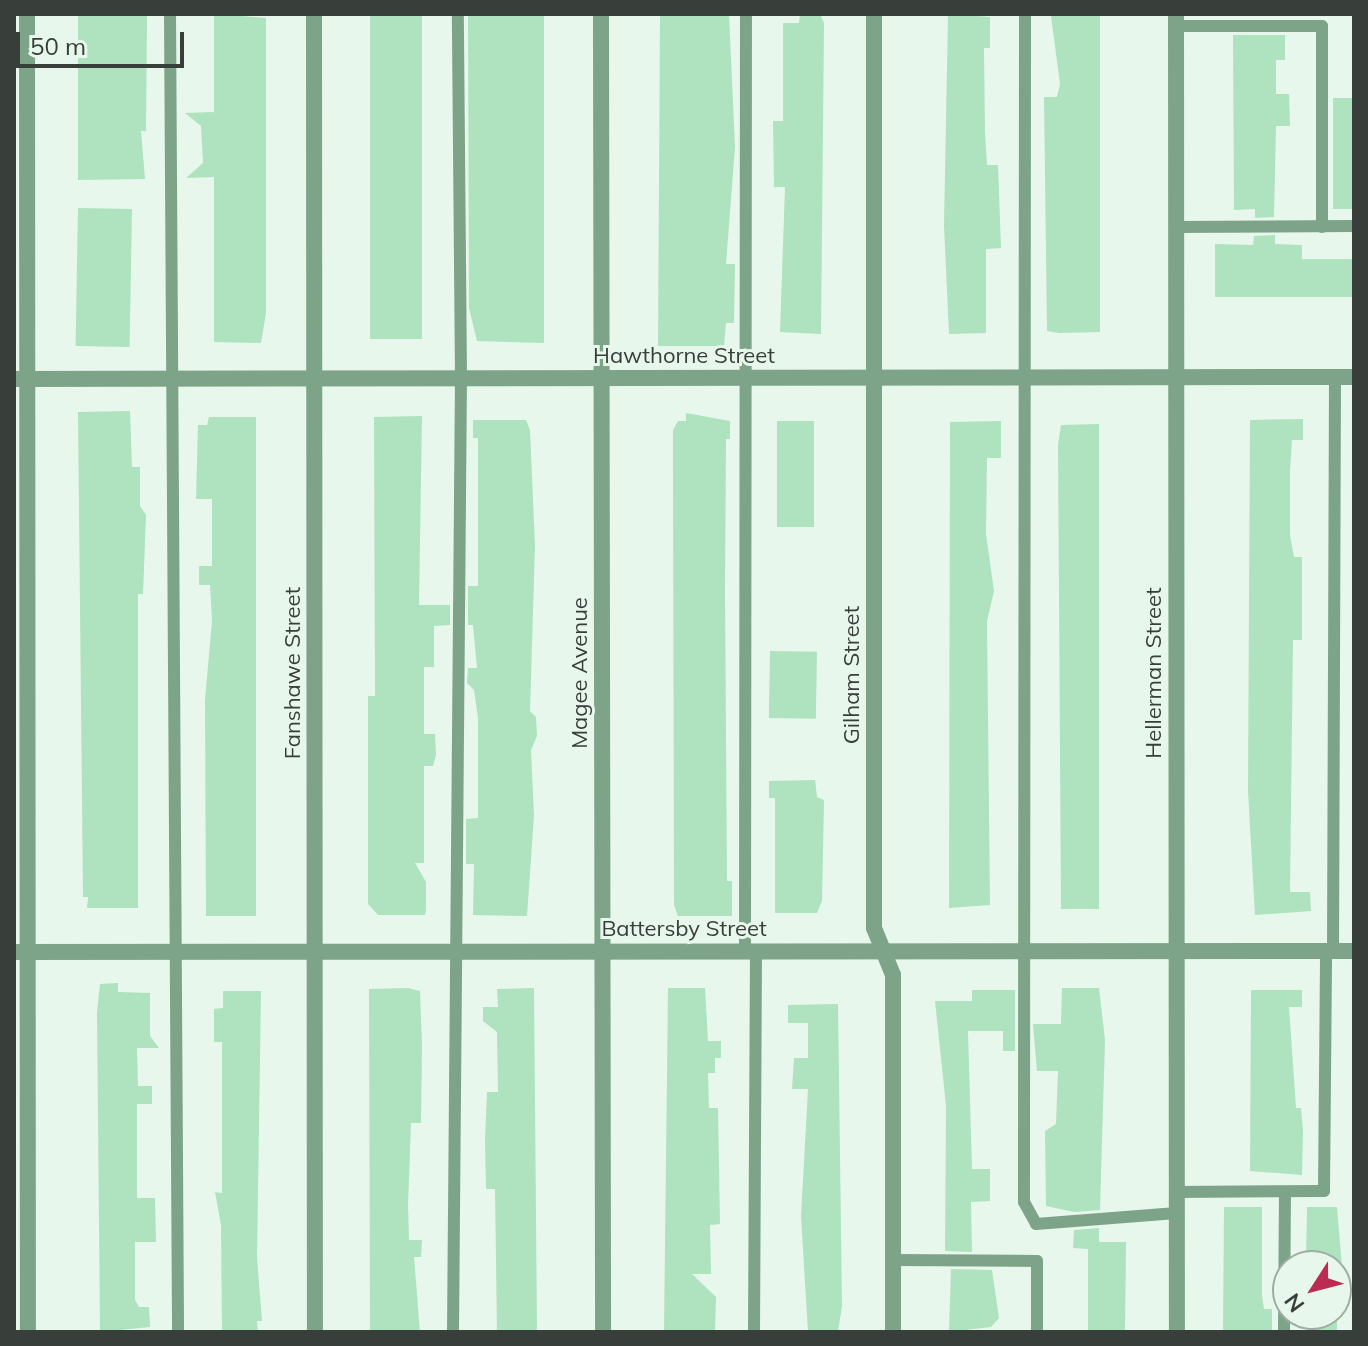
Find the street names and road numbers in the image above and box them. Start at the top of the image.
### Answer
street label: Hawthorne Street [593,343,775,369]
street label: Fanshawe Street [280,587,306,759]
street label: Hellerman Street [1141,587,1167,759]
street label: Magee Avenue [567,597,593,749]
street label: Gilham Street [839,606,865,744]
street label: Battersby Street [601,916,767,942]

